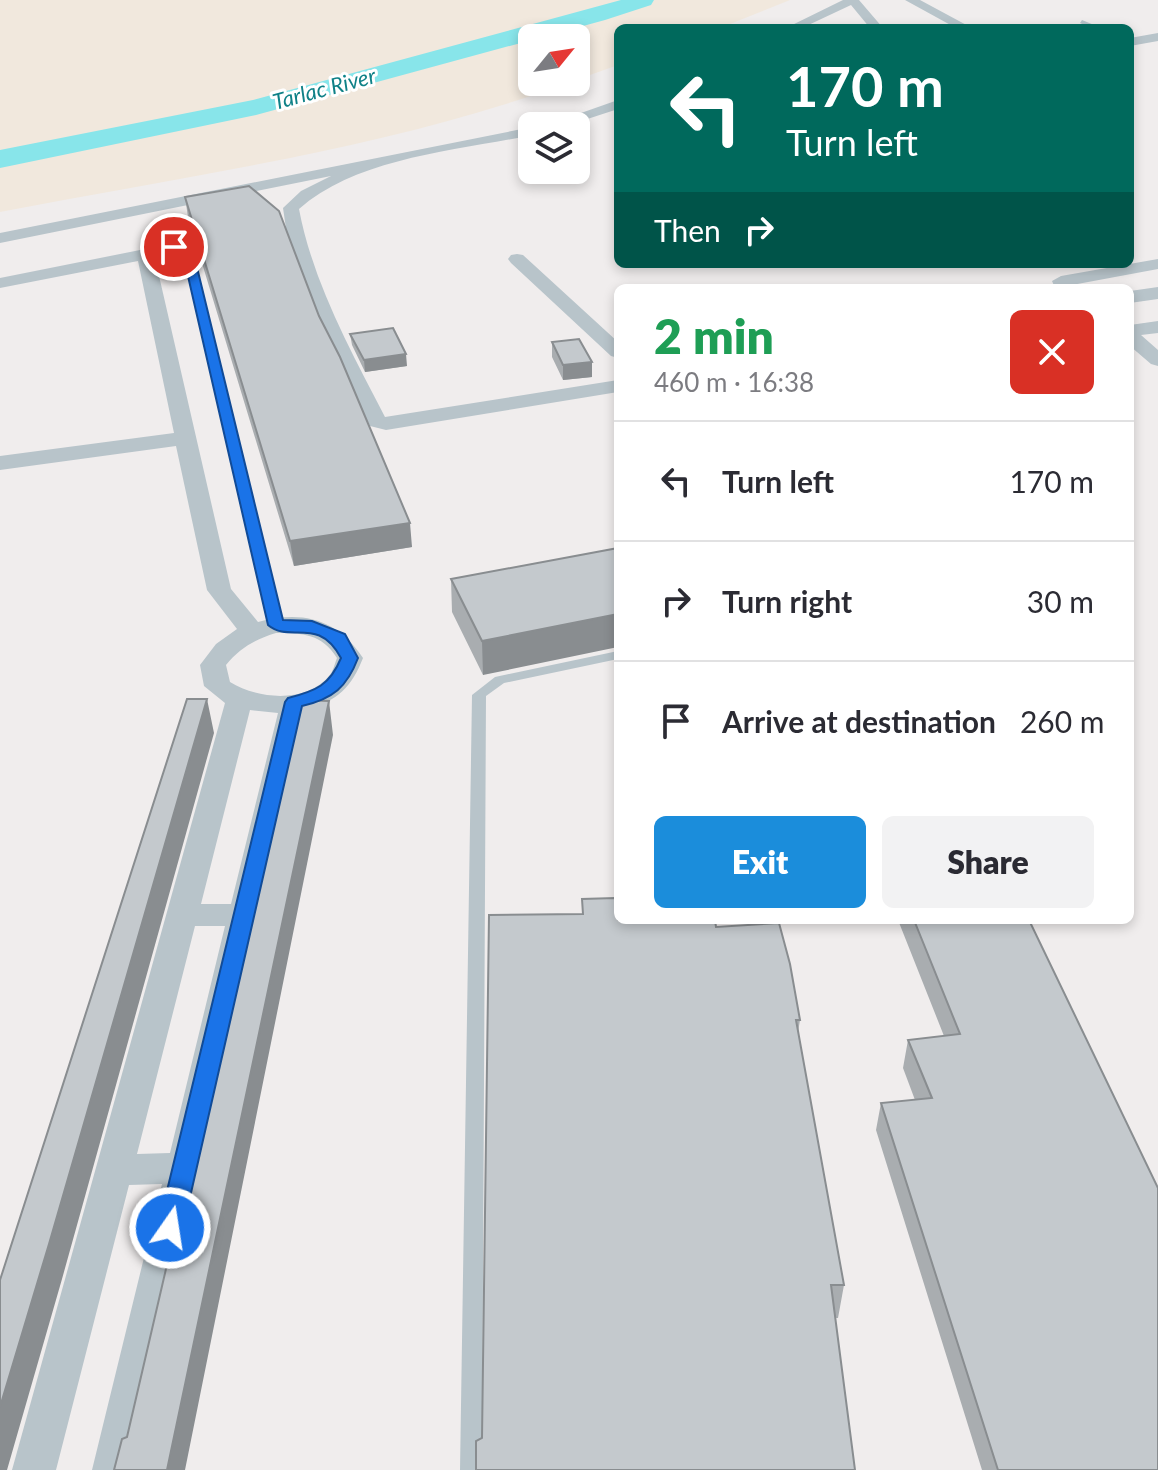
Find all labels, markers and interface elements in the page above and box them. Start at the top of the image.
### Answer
north arrow [518,24,590,96]
map controls [518,24,590,184]
text: 170 m [786,52,944,119]
icon: left [654,56,758,160]
water label: Tarlac River [269,61,379,115]
button: layers [518,112,590,184]
text: Turn left [786,120,918,164]
icon: right [737,208,781,252]
text: Then [654,212,721,248]
pin [140,213,208,281]
icon: arrive [152,225,196,269]
text: 2 min [654,307,774,364]
button: close [1010,310,1094,394]
text: 460 m · 16:38 [654,366,814,398]
icon: left [654,459,698,503]
text: Turn left [722,463,834,499]
text: 170 m [1009,463,1094,499]
icon: right [654,579,698,623]
text: Turn right [722,583,852,619]
text: 30 m [1027,583,1094,619]
icon: arrive [654,699,698,743]
text: Arrive at destination [722,703,996,739]
text: 260 m [1020,703,1104,739]
button: Exit [654,816,866,908]
button: Share [882,816,1094,908]
position arrow [128,1186,212,1270]

